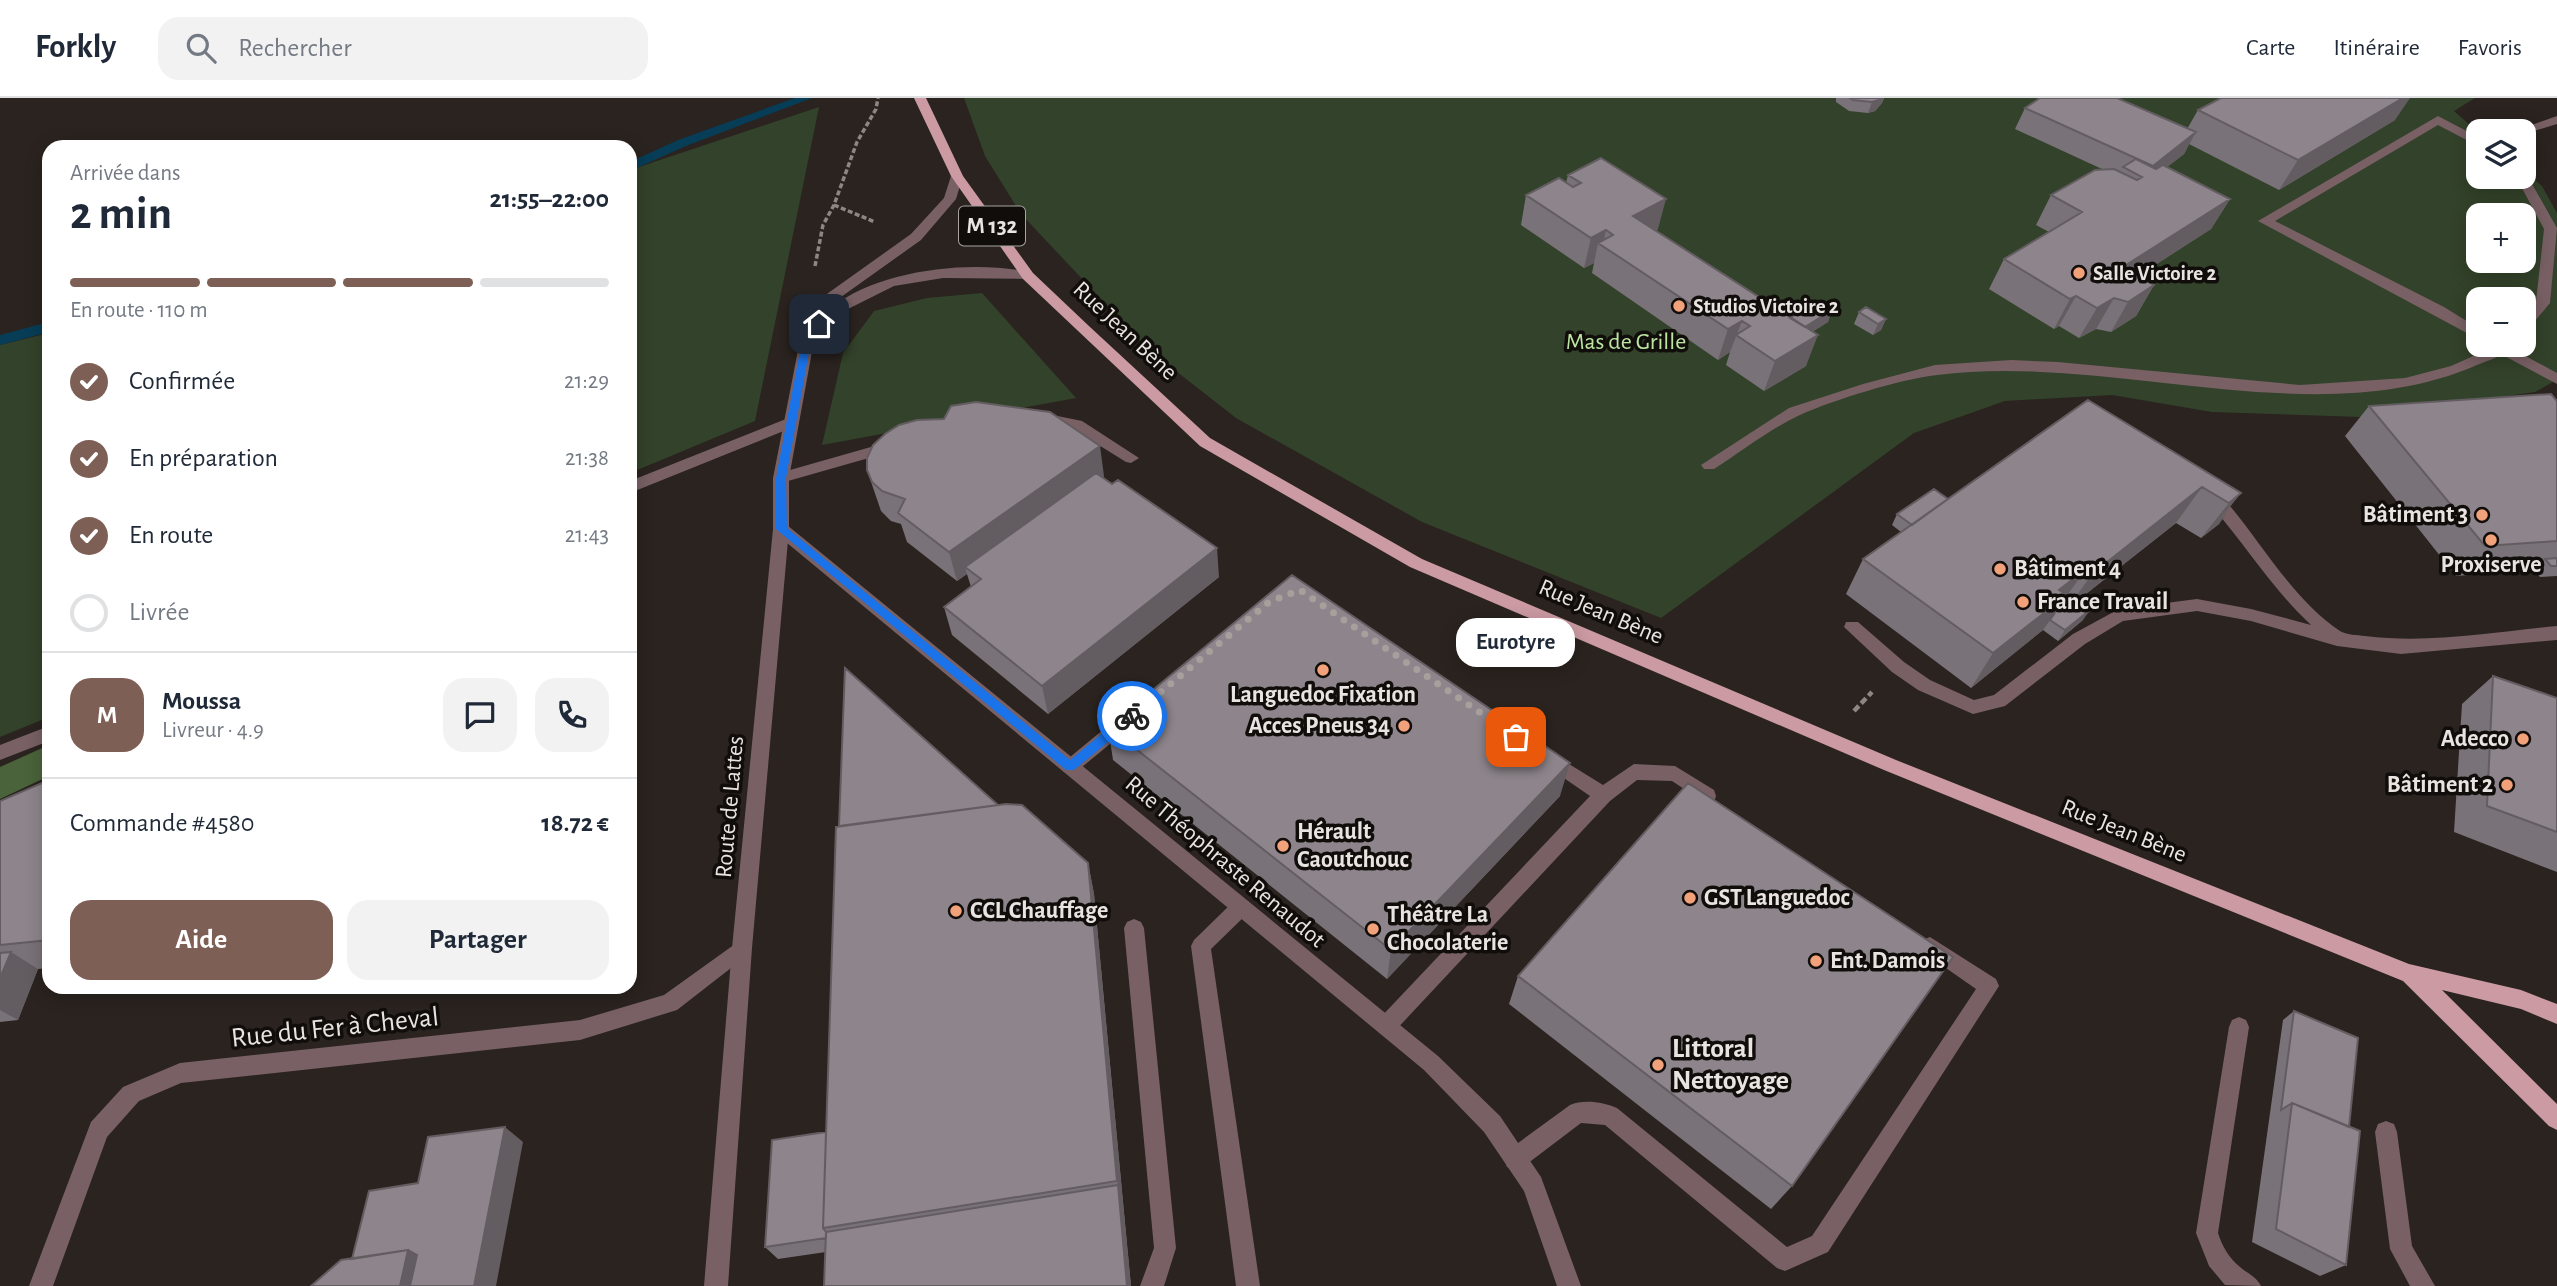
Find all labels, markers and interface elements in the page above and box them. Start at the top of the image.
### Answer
search box [158,17,648,80]
icon: search [182,29,220,67]
text: Forkly [35,31,116,64]
text: Rechercher [238,35,352,61]
text: Carte [2246,36,2295,60]
text: Itinéraire [2333,36,2420,60]
text: Favoris [2458,36,2522,60]
map controls [2466,119,2536,357]
button: layers [2466,119,2536,189]
text: Arrivée dans [70,162,181,185]
text: 21:55–22:00 [489,186,609,212]
text: 2 min [70,191,172,237]
button: + [2466,203,2536,273]
road number: M 132 [959,206,1025,246]
place label: Salle Victoire 2 [2093,263,2216,284]
marker: Salle Victoire 2 [2071,265,2087,281]
street label: Rue Jean Bène [1068,277,1182,385]
button: − [2466,287,2536,357]
pin [789,294,849,354]
place label: Studios Victoire 2 [1693,296,1839,317]
marker: Studios Victoire 2 [1671,298,1687,314]
text: En route · 110 m [70,299,208,322]
icon: home [800,305,838,343]
park label: Mas de Grille [1566,330,1686,354]
icon: check [70,363,108,401]
text: Confirmée [129,368,235,394]
text: 21:29 [564,370,609,393]
icon: check [70,440,108,478]
text: En préparation [129,445,278,471]
text: 21:38 [565,447,609,470]
place label: Bâtiment 3 [2363,503,2468,527]
marker: Bâtiment 3 [2474,507,2490,523]
icon: check [70,517,108,555]
text: En route [129,522,213,548]
text: 21:43 [565,524,609,547]
marker: Proxiserve [2483,532,2499,548]
place label: Proxiserve [2440,553,2542,577]
place label: Bâtiment 4 [2014,557,2121,581]
marker: Bâtiment 4 [1992,561,2008,577]
street label: Rue Jean Bène [1535,575,1667,649]
place label: France Travail [2037,590,2168,614]
marker: France Travail [2015,594,2031,610]
text: Livrée [129,599,189,625]
callout: Eurotyre [1456,618,1576,667]
text: Eurotyre [1476,631,1555,654]
marker: Languedoc Fixation [1315,662,1331,678]
button: chat [443,678,517,752]
button: phone [535,678,609,752]
courier [1097,681,1167,751]
place label: Languedoc Fixation [1230,683,1416,707]
text: Moussa [162,688,241,714]
icon: bike [1113,697,1151,735]
text: M [97,702,117,728]
pin [1486,707,1546,767]
place label: Acces Pneus 34 [1248,714,1390,738]
marker: Acces Pneus 34 [1396,718,1412,734]
icon: bag [1497,718,1535,756]
text: Livreur · 4.9 [162,719,264,742]
place label: Adecco [2441,727,2509,751]
marker: Adecco [2515,731,2531,747]
street label: Route de Lattes [712,735,748,879]
street label: Rue Théophraste Renaudot [1121,772,1330,952]
place label: Bâtiment 2 [2387,773,2493,797]
marker: Bâtiment 2 [2499,777,2515,793]
street label: Rue Jean Bène [2058,795,2190,867]
text: Commande #4580 [70,810,255,836]
text: 18.72 € [541,810,609,836]
place label: Hérault Caoutchouc [1297,820,1409,872]
marker: Hérault Caoutchouc [1275,838,1291,854]
place label: GST Languedoc [1704,886,1850,910]
marker: GST Languedoc [1682,890,1698,906]
place label: CCL Chauffage [970,899,1108,923]
button: Aide [70,900,333,980]
button: Partager [347,900,609,980]
marker: CCL Chauffage [948,903,964,919]
place label: Théâtre La Chocolaterie [1387,903,1508,955]
marker: Théâtre La Chocolaterie [1365,921,1381,937]
place label: Ent. Damois [1830,949,1945,973]
marker: Ent. Damois [1808,953,1824,969]
street label: Rue du Fer à Cheval [230,1003,440,1053]
place label: Littoral Nettoyage [1672,1035,1789,1095]
marker: Littoral Nettoyage [1650,1057,1666,1073]

